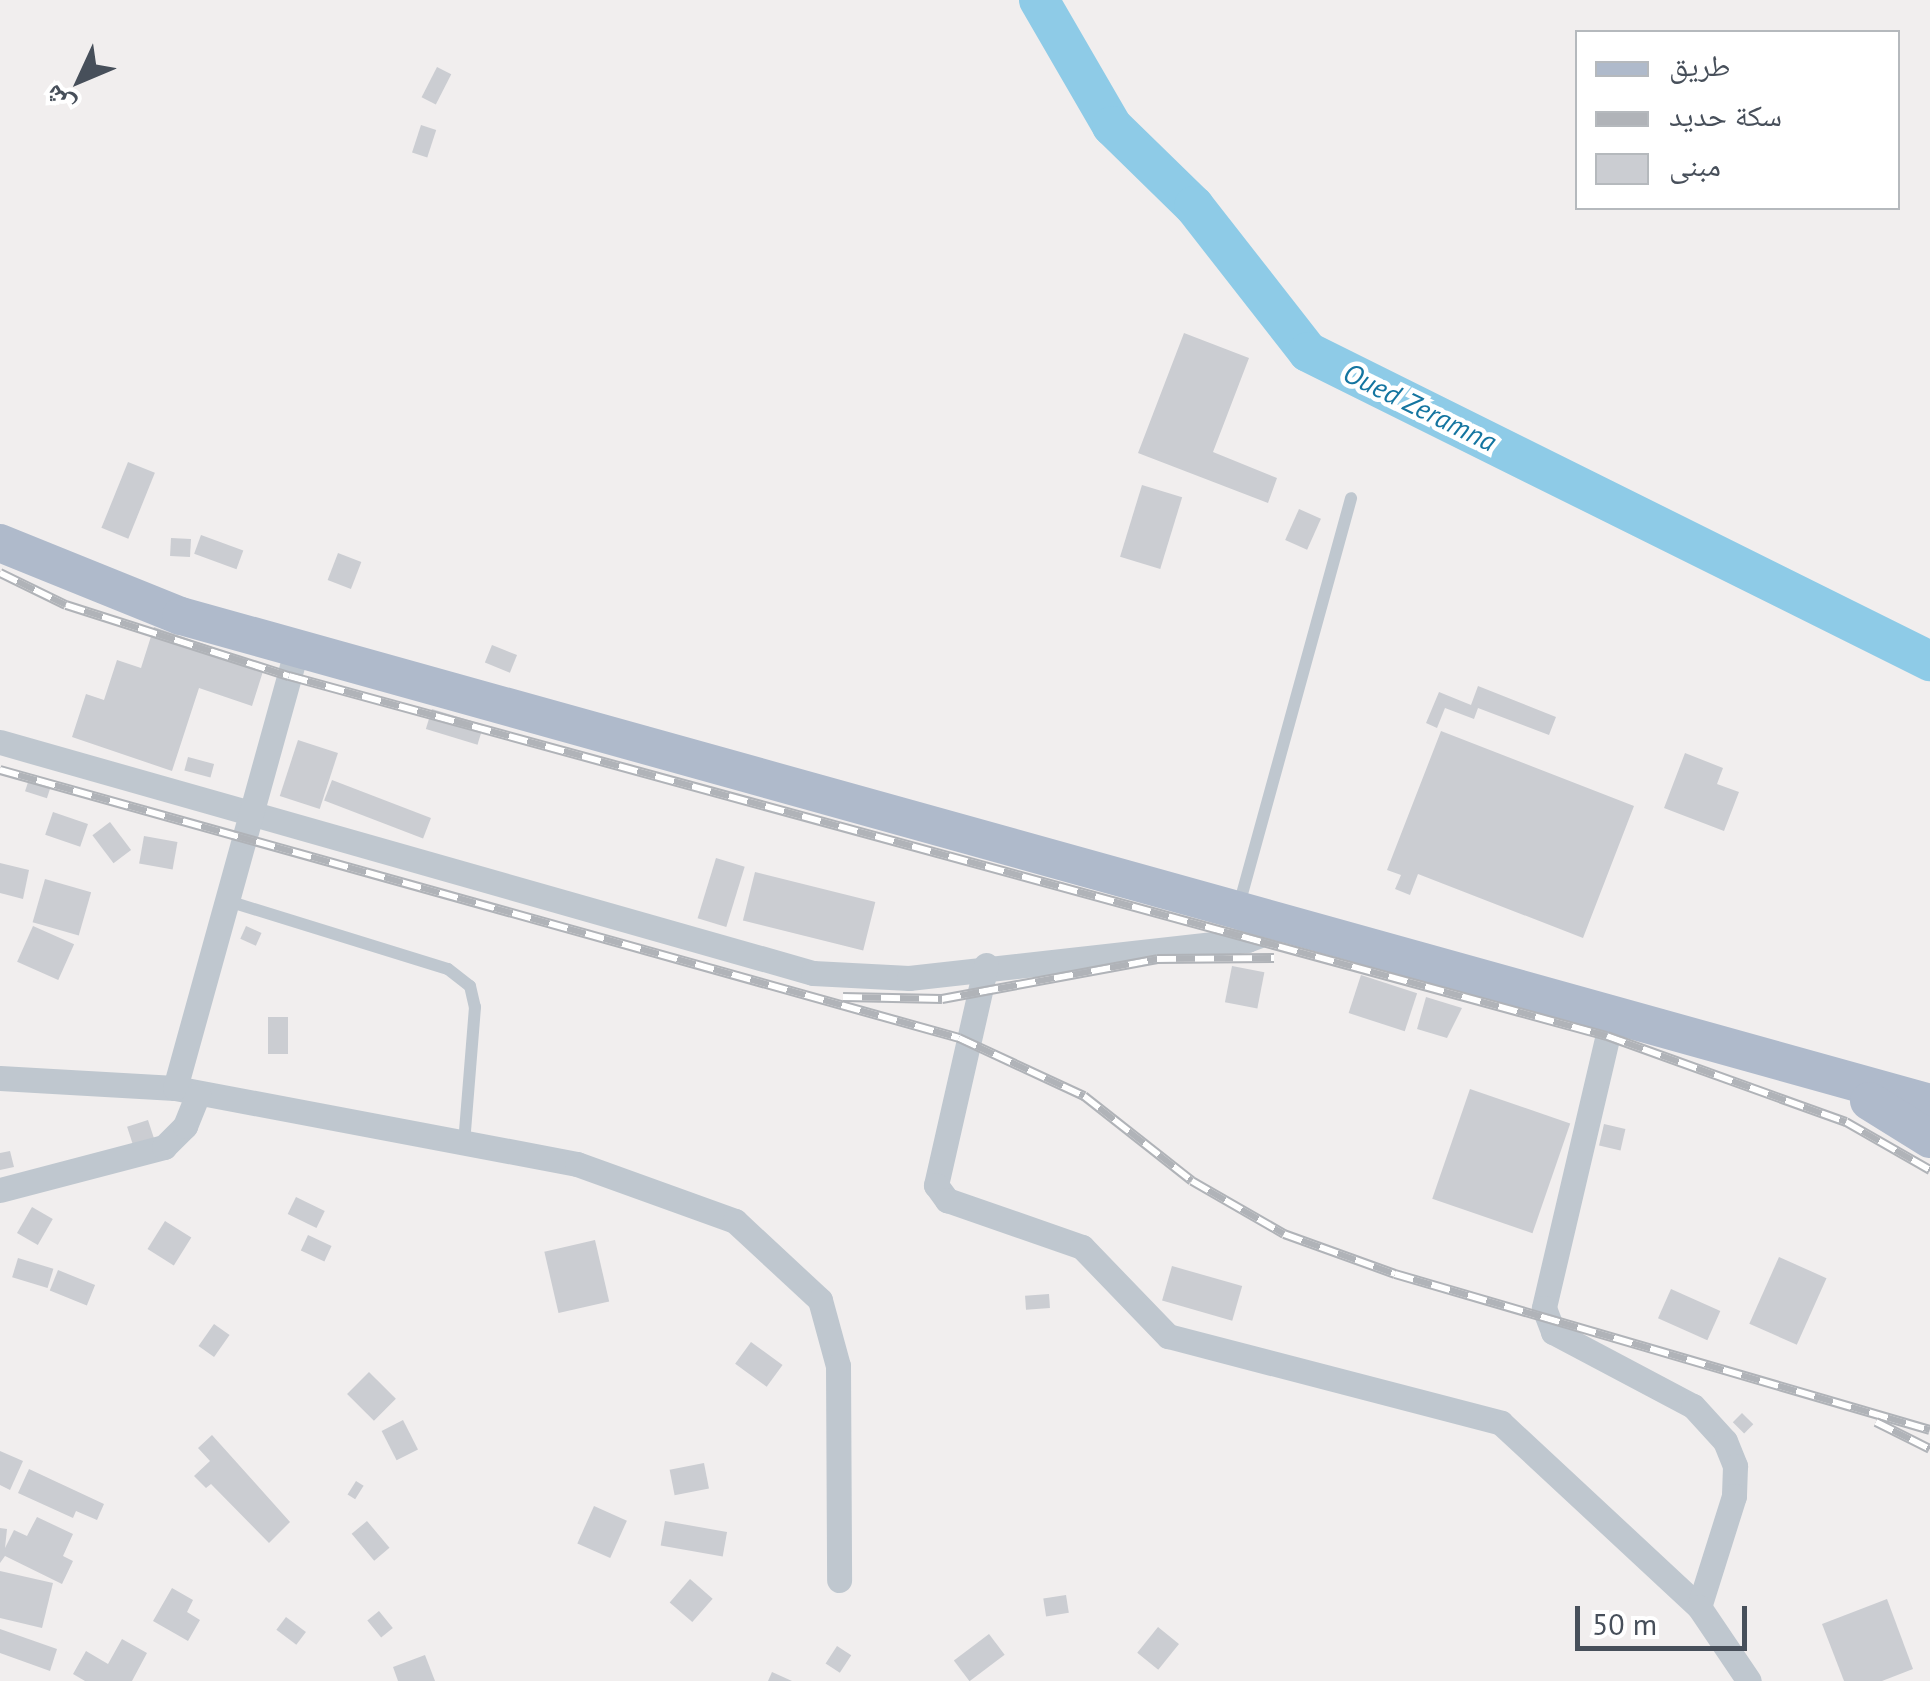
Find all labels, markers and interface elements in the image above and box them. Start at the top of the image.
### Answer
north arrow [30,30,130,130]
legend [1575,30,1900,210]
text: طريق [1669,45,1730,84]
text: ش [34,78,82,125]
text: سكة حديد [1669,95,1782,134]
text: مبنى [1669,145,1721,184]
water label: Oued Zeramna [1338,355,1502,459]
scale bar [1580,1586,1752,1648]
text: 50 m [1592,1604,1657,1643]

